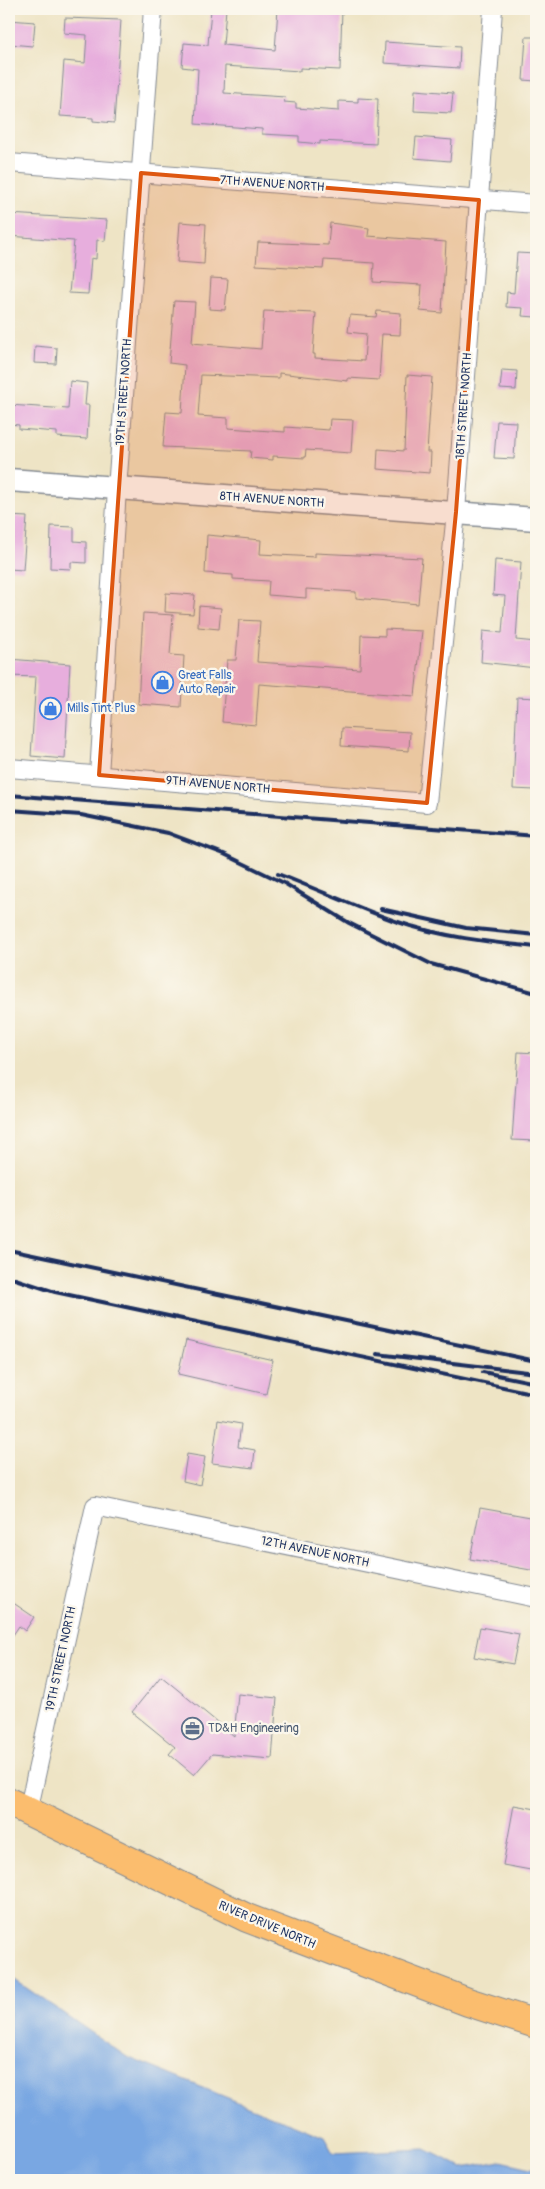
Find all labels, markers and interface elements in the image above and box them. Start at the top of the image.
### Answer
street label: 7TH AVENUE NORTH [219,173,325,195]
street label: 19TH STREET NORTH [113,338,135,446]
street label: 18TH STREET NORTH [453,352,475,460]
street label: 8TH AVENUE NORTH [219,489,325,511]
place label: Great Falls Auto Repair [178,668,236,697]
shop icon: Great Falls Auto Repair [150,670,174,694]
shop icon: Mills Tint Plus [39,696,63,720]
place label: Mills Tint Plus [67,701,136,716]
street label: 9TH AVENUE NORTH [165,773,271,797]
street label: 12TH AVENUE NORTH [260,1533,371,1571]
street label: 19TH STREET NORTH [43,1605,80,1713]
office icon: TD&H Engineering [180,1716,204,1740]
place label: TD&H Engineering [208,1721,299,1736]
street label: RIVER DRIVE NORTH [216,1898,318,1952]

